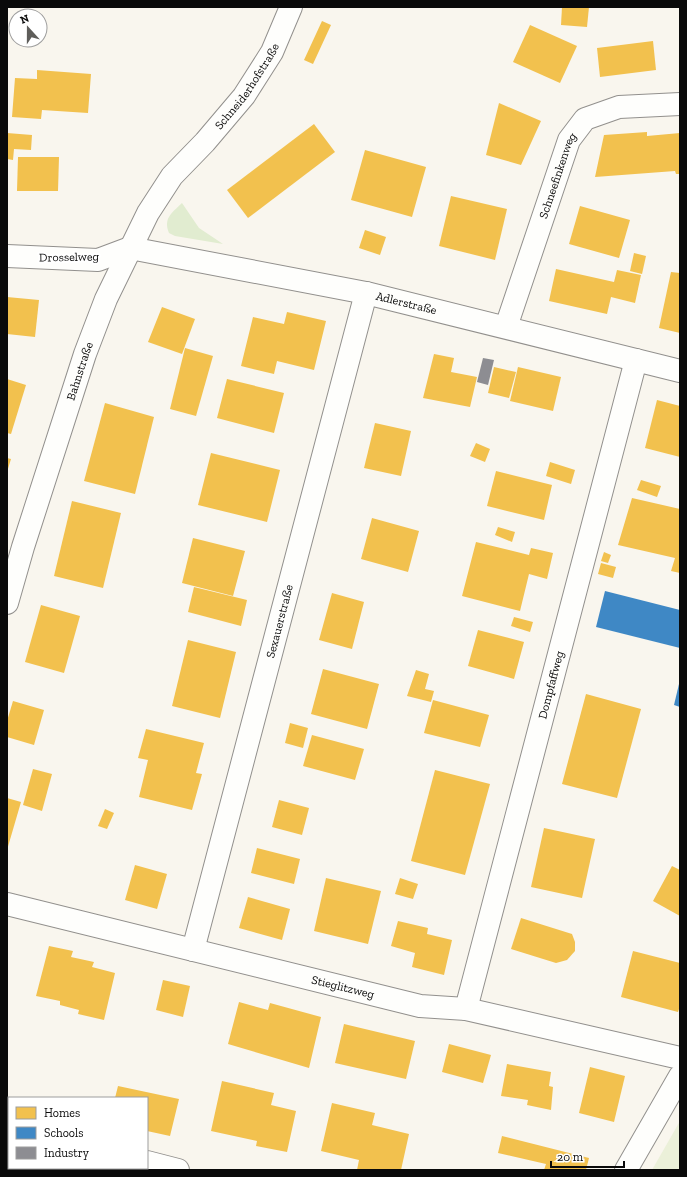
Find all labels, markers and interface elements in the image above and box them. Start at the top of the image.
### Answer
north arrow [8,8,48,48]
text: N [18,11,31,27]
street label: Schneiderhofstraße [212,41,282,132]
street label: Schneefinkenweg [536,129,580,220]
street label: Drosselweg [39,249,100,265]
street label: Adlerstraße [374,289,438,317]
street label: Bahnstraße [64,340,96,402]
street label: Sexauerstraße [263,583,296,659]
street label: Dompfaffweg [535,649,567,721]
street label: Stieglitzweg [310,972,376,1002]
legend [8,1097,148,1169]
text: Homes [44,1106,80,1120]
text: Schools [44,1126,83,1140]
scale bar [551,1143,624,1169]
text: Industry [44,1146,90,1160]
text: 20 m [557,1150,584,1164]

